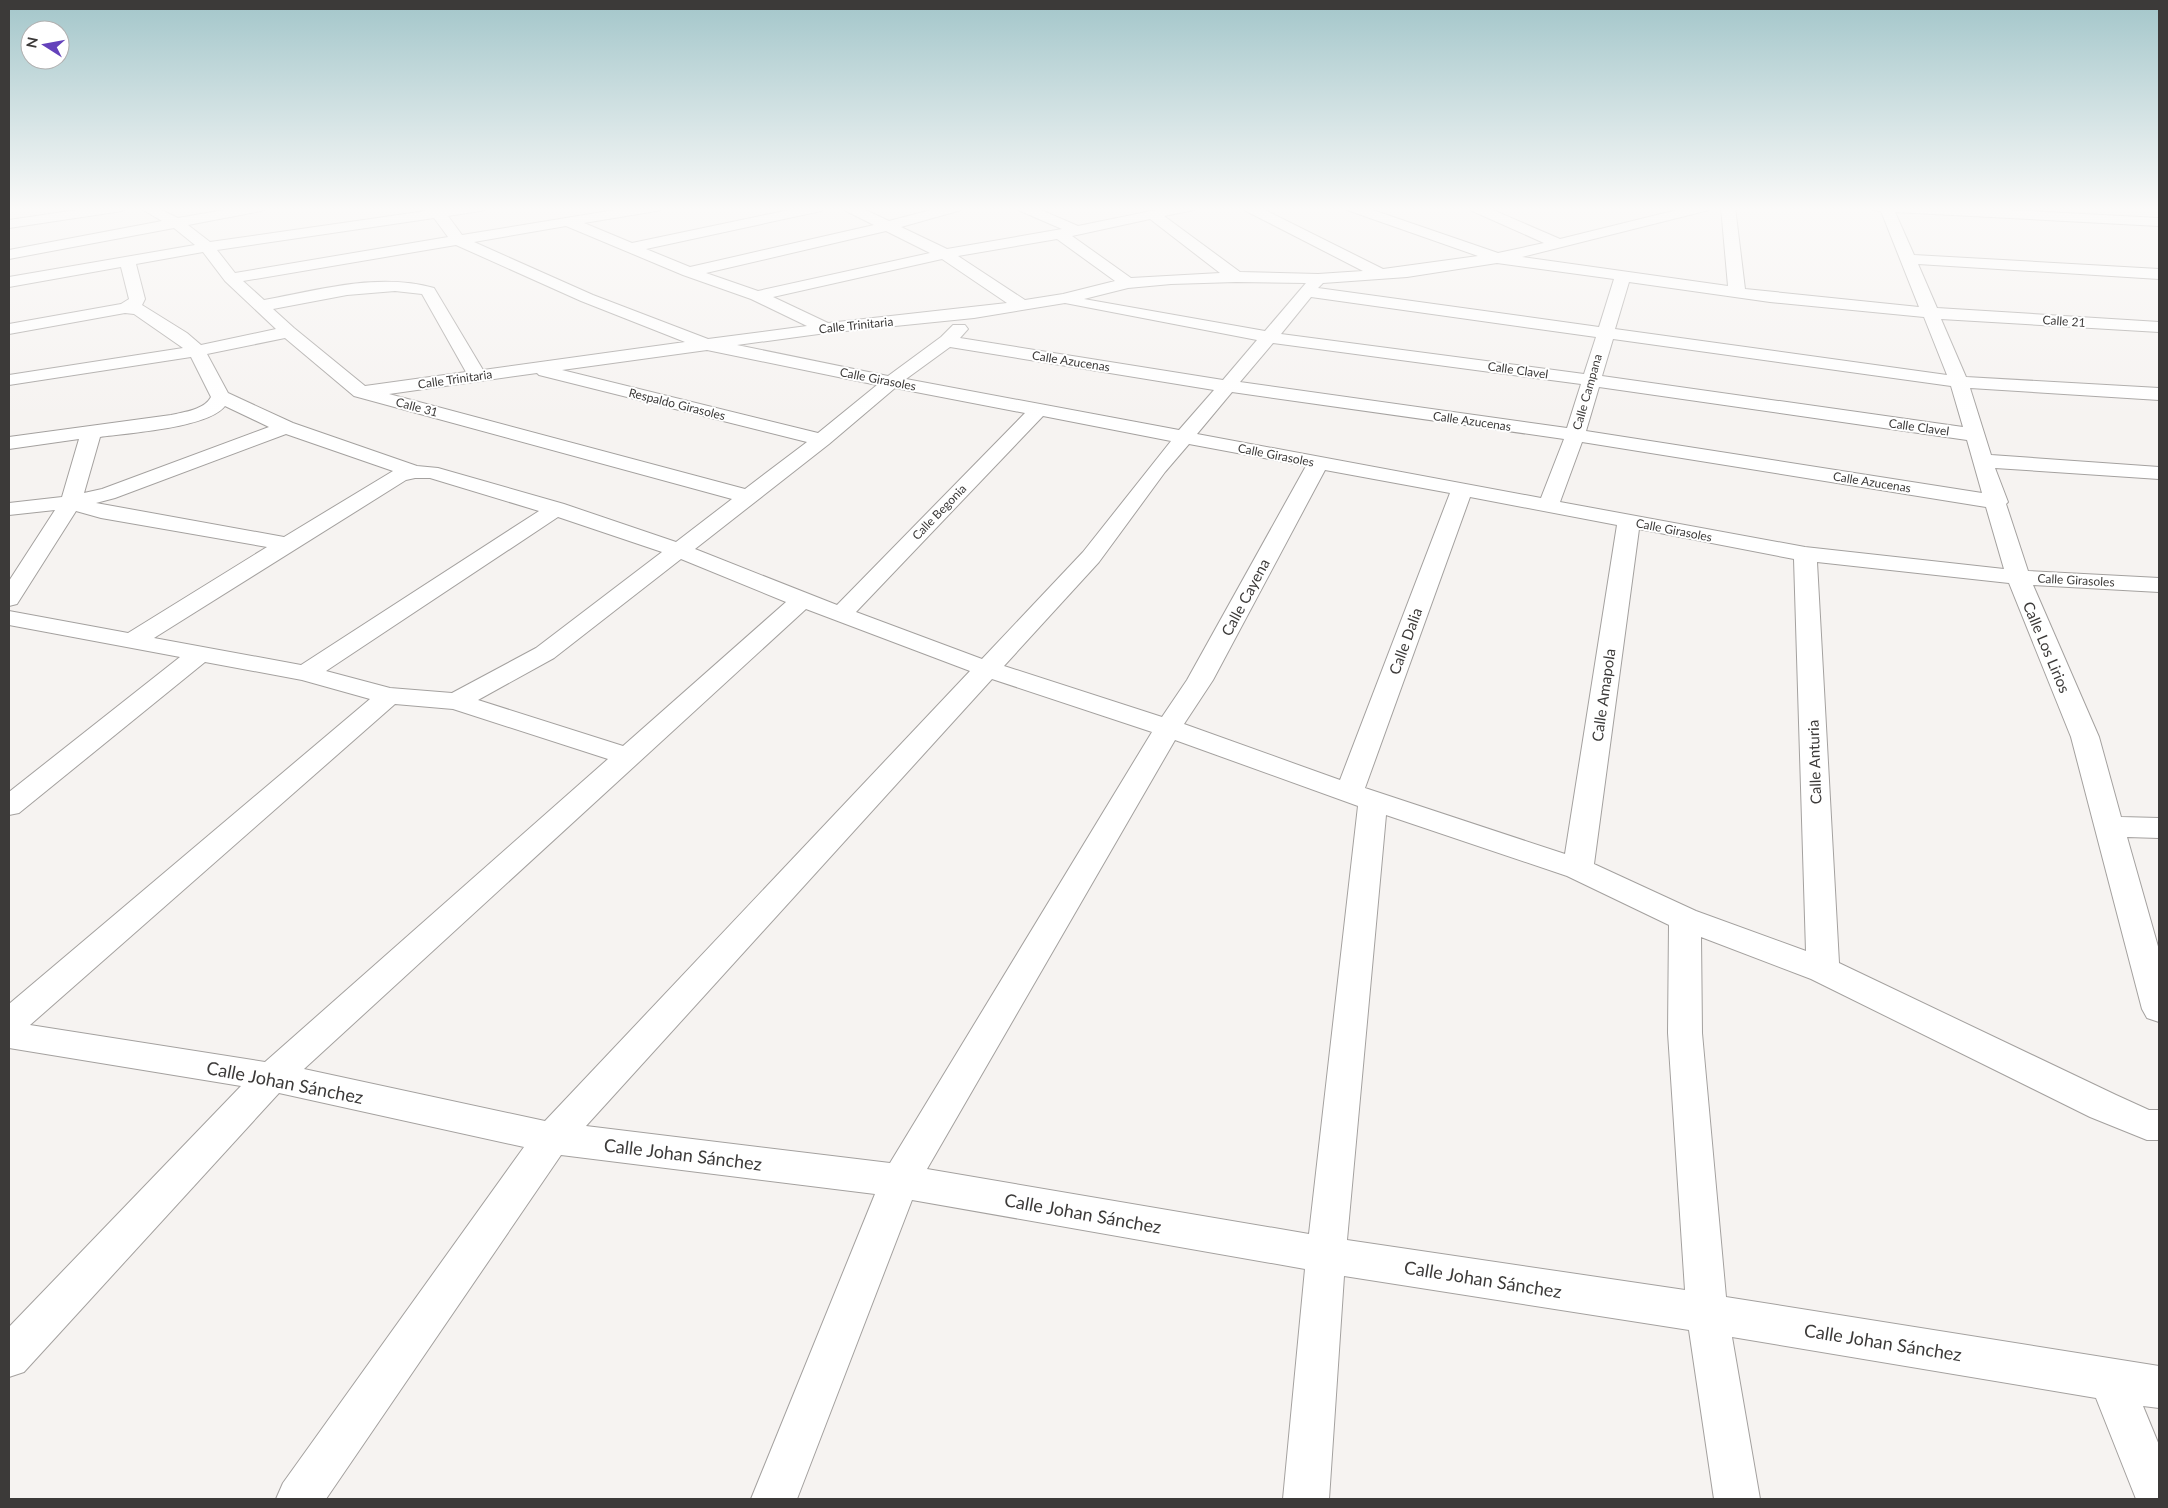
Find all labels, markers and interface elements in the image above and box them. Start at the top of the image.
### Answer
north arrow [20,20,70,70]
text: N [22,36,41,49]
street label: Calle 21 [2042,312,2086,330]
street label: Calle Trinitaria [818,314,894,336]
street label: Calle Azucenas [1031,347,1111,375]
street label: Calle Campana [1569,352,1605,432]
street label: Calle Clavel [1487,358,1549,382]
street label: Calle Girasoles [839,364,917,394]
street label: Calle Trinitaria [417,366,493,392]
street label: Respaldo Girasoles [627,385,727,423]
street label: Calle 31 [394,394,440,420]
street label: Calle Azucenas [1432,408,1512,434]
street label: Calle Clavel [1888,415,1950,439]
street label: Calle Girasoles [1237,440,1315,470]
street label: Calle Azucenas [1832,468,1912,496]
street label: Calle Begonia [909,481,969,543]
street label: Calle Girasoles [1635,515,1713,545]
street label: Calle Cayena [1217,555,1273,639]
street label: Calle Girasoles [2037,570,2115,590]
street label: Calle Los Lirios [2020,599,2074,695]
street label: Calle Dalia [1385,605,1425,677]
street label: Calle Amapola [1588,647,1618,743]
street label: Calle Anturia [1804,719,1824,805]
street label: Calle Johan Sánchez [205,1056,365,1108]
street label: Calle Johan Sánchez [603,1133,763,1175]
street label: Calle Johan Sánchez [1003,1188,1163,1238]
street label: Calle Johan Sánchez [1403,1256,1563,1302]
street label: Calle Johan Sánchez [1803,1319,1963,1365]

